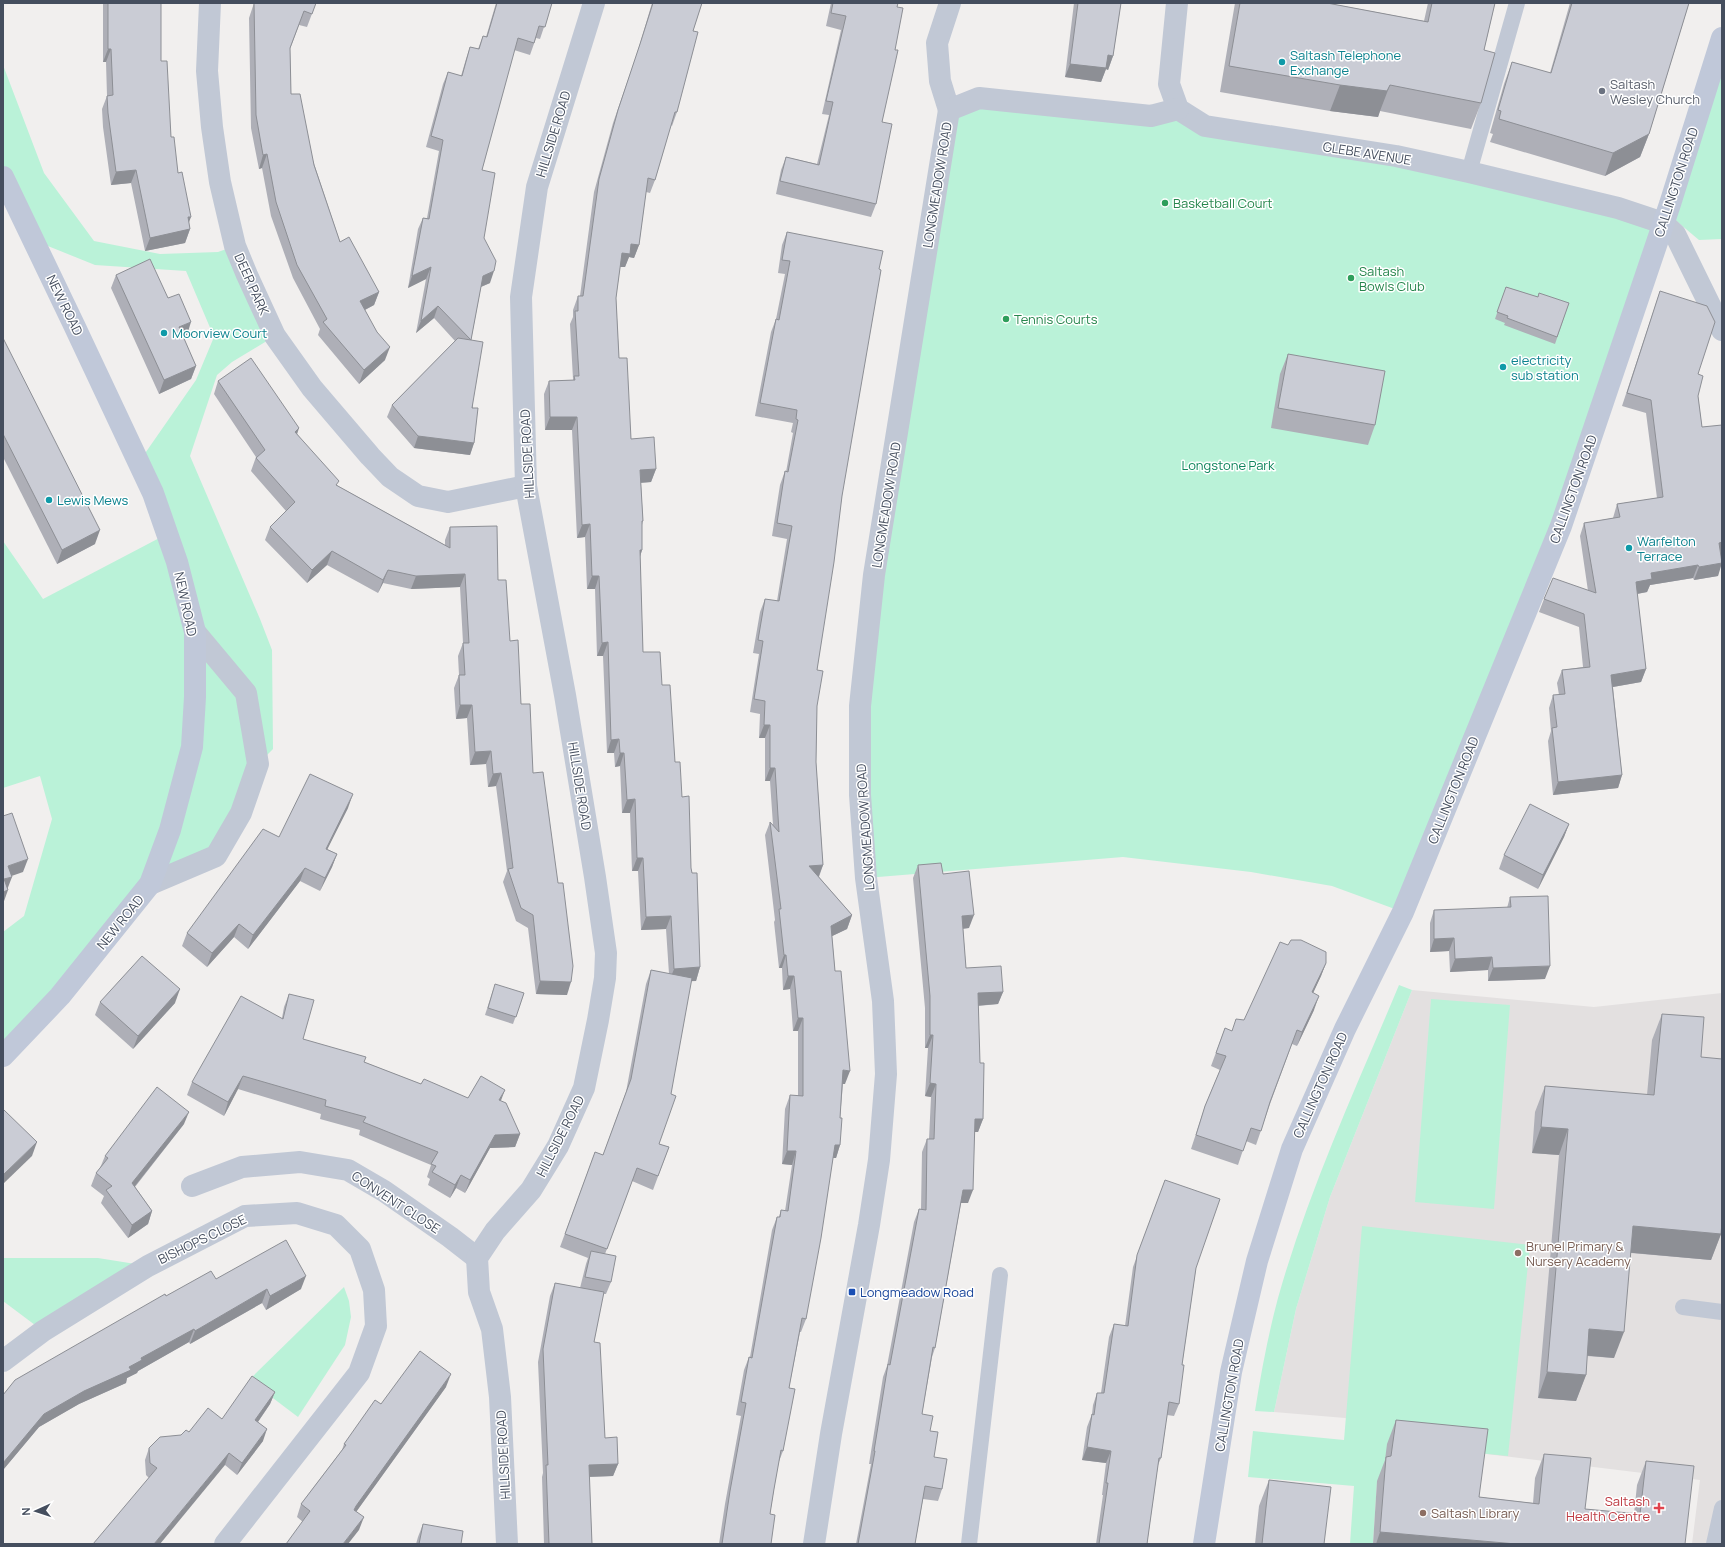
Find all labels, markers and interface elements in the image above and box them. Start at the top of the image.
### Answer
place label: Saltash Telephone Exchange [1290,46,1401,79]
marker: Saltash Telephone Exchange [1277,57,1287,67]
place label: Saltash Wesley Church [1610,75,1700,108]
marker: Saltash Wesley Church [1597,86,1607,96]
street label: HILLSIDE ROAD [531,88,575,179]
street label: LONGMEADOW ROAD [918,120,956,249]
street label: CALLINGTON ROAD [1650,125,1702,239]
street label: GLEBE AVENUE [1322,137,1412,169]
place label: Basketball Court [1173,194,1272,212]
marker: Basketball Court [1160,198,1170,208]
street label: DEER PARK [230,250,274,318]
place label: Saltash Bowls Club [1359,262,1425,295]
street label: NEW ROAD [43,272,88,339]
marker: Saltash Bowls Club [1346,273,1356,283]
place label: Tennis Courts [1014,310,1098,328]
marker: Tennis Courts [1001,314,1011,324]
place label: Moorview Court [172,324,267,342]
marker: Moorview Court [159,328,169,338]
place label: electricity sub station [1511,351,1579,384]
marker: electricity sub station [1498,362,1508,372]
street label: HILLSIDE ROAD [516,409,538,499]
street label: CALLINGTON ROAD [1545,432,1601,546]
street label: LONGMEADOW ROAD [867,440,905,569]
park label: Longstone Park [1182,456,1275,474]
place label: Lewis Mews [57,491,128,509]
marker: Lewis Mews [44,495,54,505]
place label: Warfelton Terrace [1637,532,1696,565]
marker: Warfelton Terrace [1624,543,1634,553]
street label: NEW ROAD [170,570,202,638]
street label: CALLINGTON ROAD [1423,733,1483,846]
street label: HILLSIDE ROAD [564,740,596,832]
street label: LONGMEADOW ROAD [852,763,878,891]
street label: NEW ROAD [92,891,148,953]
street label: CALLINGTON ROAD [1289,1029,1352,1141]
street label: HILLSIDE ROAD [532,1092,588,1180]
street label: CONVENT CLOSE [348,1167,444,1237]
street label: BISHOPS CLOSE [155,1210,249,1268]
place label: Brunel Primary & Nursery Academy [1526,1237,1631,1270]
marker: Brunel Primary & Nursery Academy [1513,1248,1523,1258]
place label: Longmeadow Road [860,1283,974,1301]
marker: Longmeadow Road [847,1287,857,1297]
street label: CALLINGTON ROAD [1210,1337,1248,1453]
street label: HILLSIDE ROAD [492,1410,514,1500]
north arrow [16,1491,56,1531]
place label: Saltash Health Centre [1566,1492,1650,1525]
marker: Saltash Health Centre [1653,1502,1665,1514]
place label: Saltash Library [1431,1504,1519,1522]
text: N [18,1507,33,1516]
marker: Saltash Library [1418,1508,1428,1518]

